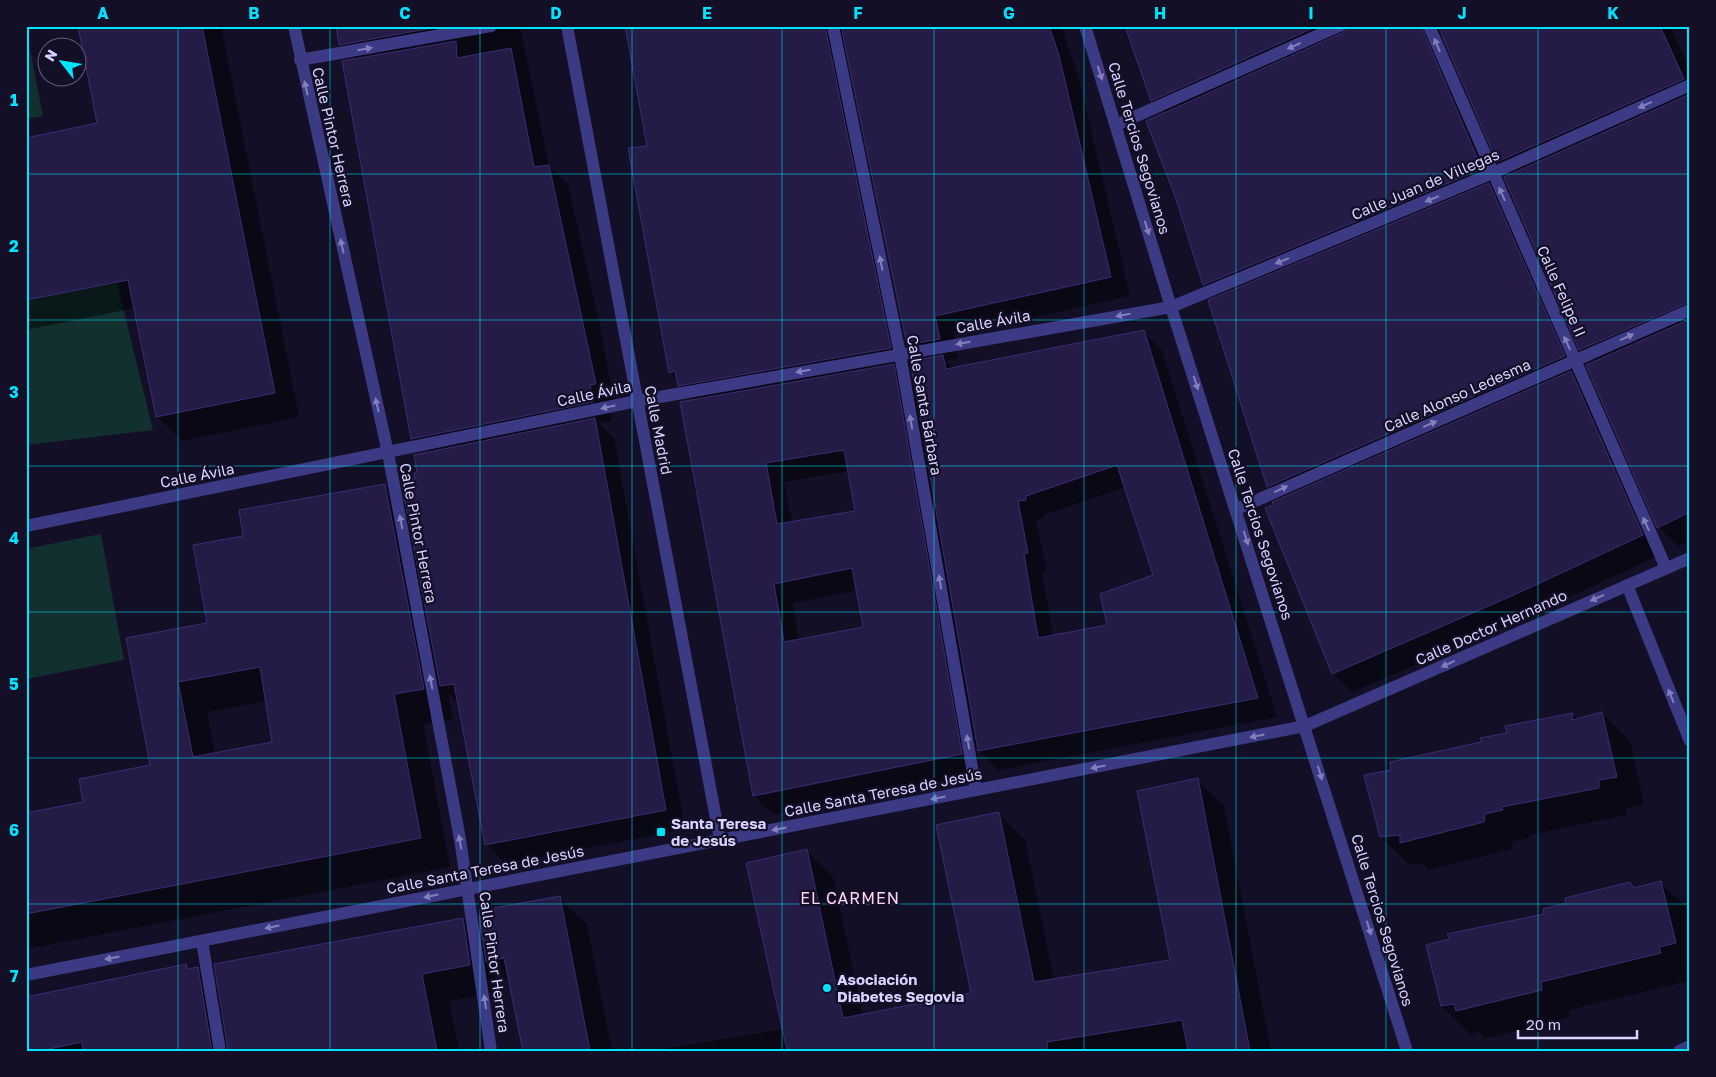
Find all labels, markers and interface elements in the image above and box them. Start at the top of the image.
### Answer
text: A [97,3,109,23]
text: B [248,3,260,23]
text: C [399,3,411,23]
text: D [550,3,562,23]
text: E [702,3,712,23]
text: F [853,3,863,23]
text: G [1003,3,1015,23]
text: H [1154,3,1166,23]
text: I [1308,3,1314,23]
text: J [1457,3,1467,23]
text: K [1607,3,1619,23]
north arrow [38,38,88,88]
one-way arrow [1432,38,1440,52]
one-way arrow [1287,42,1301,50]
one-way arrow [358,44,374,52]
text: N [40,46,60,64]
street label: Calle Tercios Segovianos [1105,60,1175,236]
street label: Calle Pintor Herrera [309,65,359,209]
one-way arrow [1096,65,1104,80]
one-way arrow [302,80,310,95]
text: 1 [10,90,18,110]
one-way arrow [1638,102,1652,110]
street label: Calle Juan de Villegas [1348,145,1502,223]
one-way arrow [1497,187,1505,201]
one-way arrow [1425,195,1439,203]
one-way arrow [1144,221,1152,236]
text: 2 [9,236,19,256]
one-way arrow [338,239,346,254]
street label: Calle Felipe II [1534,243,1590,339]
one-way arrow [877,255,885,270]
one-way arrow [1275,257,1289,265]
street label: Calle Ávila [954,306,1032,336]
one-way arrow [1114,312,1130,320]
street label: Calle Santa Bárbara [904,333,946,477]
one-way arrow [1620,333,1634,341]
one-way arrow [1563,336,1571,350]
one-way arrow [954,340,970,348]
street label: Calle Alonso Ledesma [1381,355,1533,435]
one-way arrow [794,368,810,376]
street label: Calle Ávila [555,376,633,410]
one-way arrow [1192,376,1200,391]
text: 3 [9,382,19,402]
street label: Calle Madrid [642,384,676,476]
one-way arrow [373,398,381,413]
one-way arrow [601,403,616,411]
one-way arrow [907,414,915,430]
one-way arrow [1423,419,1437,427]
street label: Calle Tercios Segovianos [1225,446,1297,622]
street label: Calle Ávila [158,459,236,491]
street label: Calle Pintor Herrera [397,461,441,605]
one-way arrow [1274,485,1288,493]
one-way arrow [396,514,404,530]
one-way arrow [1642,517,1650,531]
text: 4 [9,528,19,548]
one-way arrow [1242,530,1250,545]
one-way arrow [935,574,943,590]
street label: Calle Doctor Hernando [1412,585,1570,669]
one-way arrow [1590,595,1604,603]
one-way arrow [1441,660,1455,668]
text: 5 [9,674,19,694]
one-way arrow [426,674,434,690]
one-way arrow [1667,689,1675,703]
one-way arrow [1250,732,1265,740]
one-way arrow [963,734,971,750]
one-way arrow [1090,763,1105,771]
street label: Calle Santa Teresa de Jesús [783,764,983,820]
one-way arrow [1316,766,1324,781]
one-way arrow [930,794,946,802]
place label: Santa Teresa de Jesús [671,814,767,849]
text: 6 [9,820,19,840]
one-way arrow [770,825,786,833]
marker: Santa Teresa de Jesús [655,826,667,838]
street label: Calle Tercios Segovianos [1348,832,1418,1008]
one-way arrow [456,833,464,849]
street label: Calle Santa Teresa de Jesús [385,841,585,897]
district label: EL CARMEN [800,888,900,908]
street label: Calle Pintor Herrera [476,890,514,1034]
one-way arrow [424,892,439,900]
one-way arrow [1365,921,1373,936]
one-way arrow [263,924,279,932]
one-way arrow [104,955,120,963]
text: 7 [10,966,19,986]
place label: Asociación Diabetes Segovia [837,970,964,1005]
marker: Asociación Diabetes Segovia [821,982,833,994]
one-way arrow [480,994,488,1010]
scale bar [1518,1007,1637,1039]
text: 20 m [1526,1015,1561,1033]

